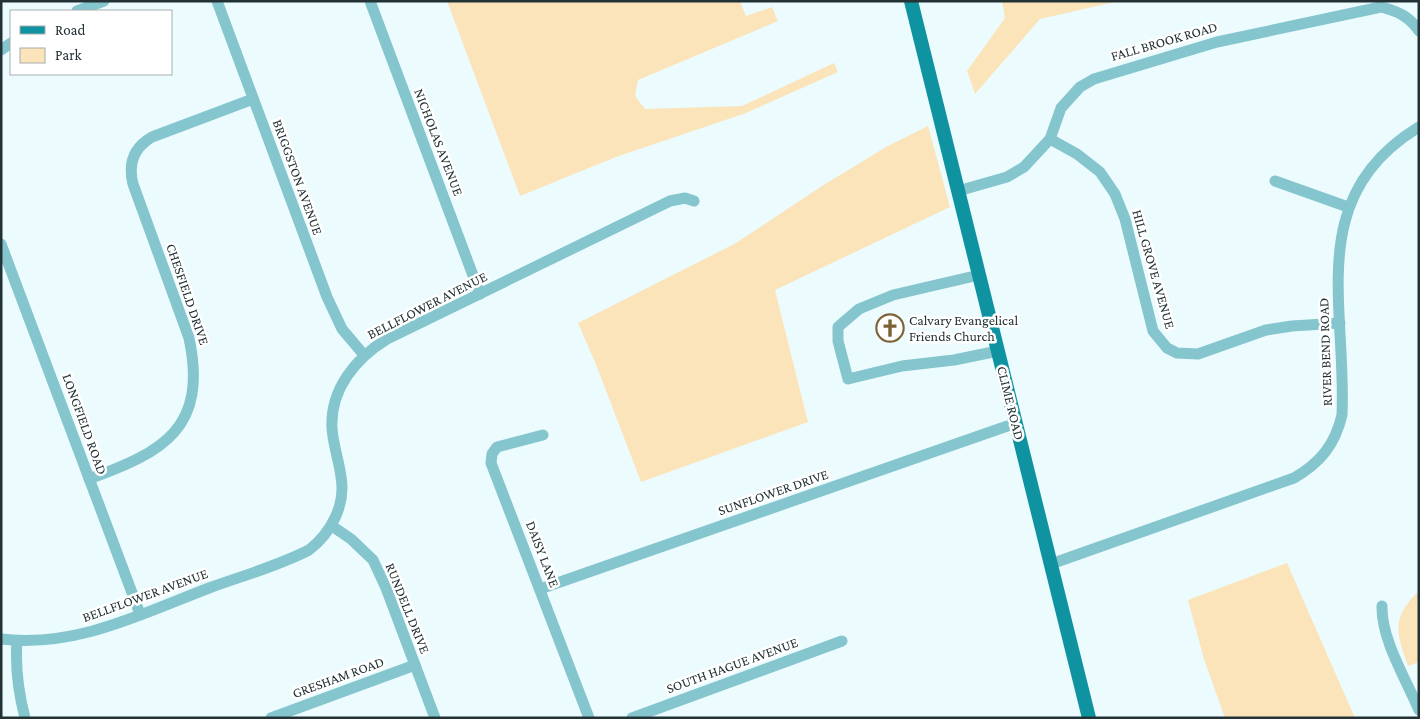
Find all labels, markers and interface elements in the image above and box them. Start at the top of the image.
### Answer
legend [10,10,172,75]
street label: FALL BROOK ROAD [1109,18,1219,64]
text: Road [55,22,86,38]
text: Park [55,47,82,63]
street label: NICHOLAS AVENUE [411,86,467,198]
street label: BRIGGSTON AVENUE [270,117,326,237]
street label: HILL GROVE AVENUE [1129,208,1179,331]
street label: CHESFIELD DRIVE [163,241,213,347]
street label: BELLFLOWER AVENUE [364,268,490,342]
street label: RIVER BEND ROAD [1315,297,1335,407]
place label: Calvary Evangelical Friends Church [909,312,1018,344]
church icon: Calvary Evangelical Friends Church [875,313,905,343]
street label: CLIME ROAD [994,364,1028,442]
street label: LONGFIELD ROAD [59,371,111,477]
street label: SUNFLOWER DRIVE [716,465,831,518]
street label: DAISY LANE [523,519,563,590]
street label: RUNDELL DRIVE [383,560,434,656]
street label: BELLFLOWER AVENUE [80,565,210,625]
street label: SOUTH HAGUE AVENUE [664,634,800,696]
street label: GRESHAM ROAD [290,653,386,701]

